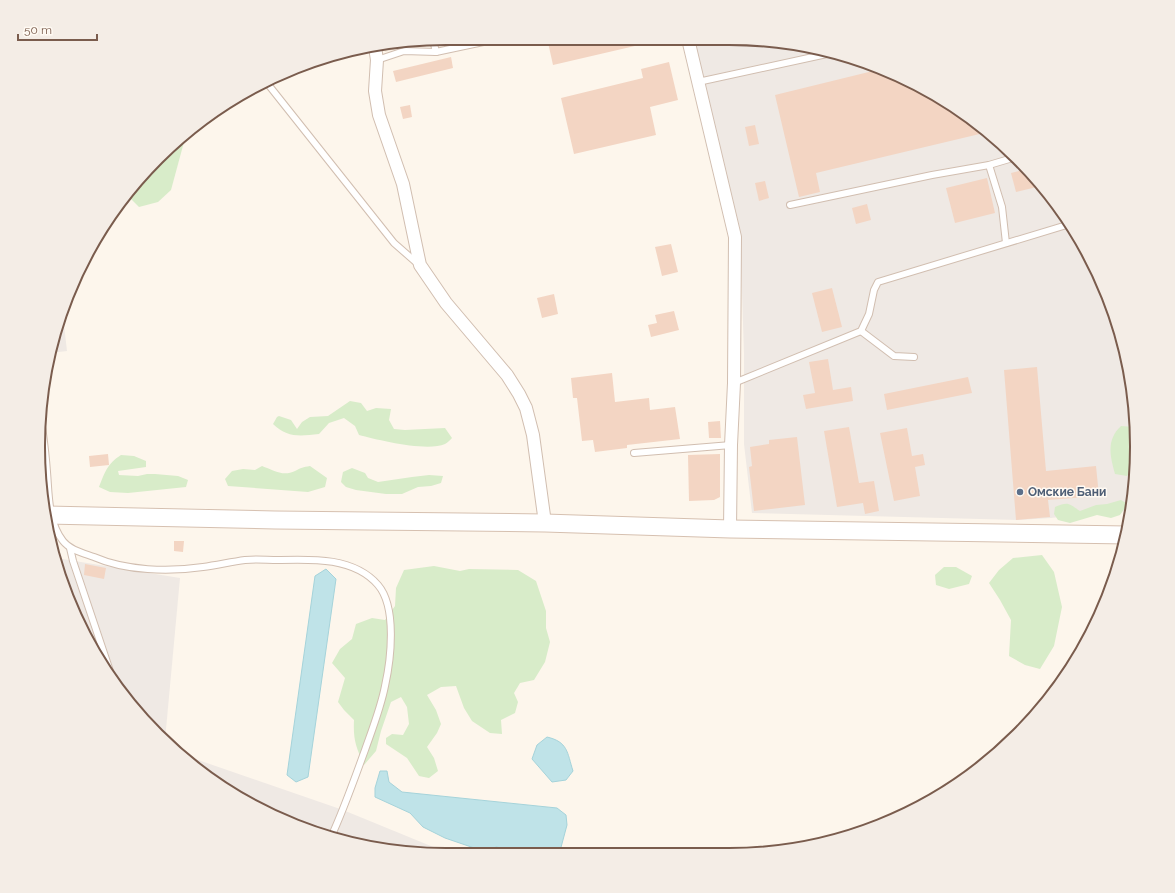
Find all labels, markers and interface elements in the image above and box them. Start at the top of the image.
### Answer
scale bar [18,16,97,42]
text: 50 m [24,23,52,37]
place label: Омские Бани [1028,485,1106,499]
marker: Омские Бани [1015,487,1025,497]

